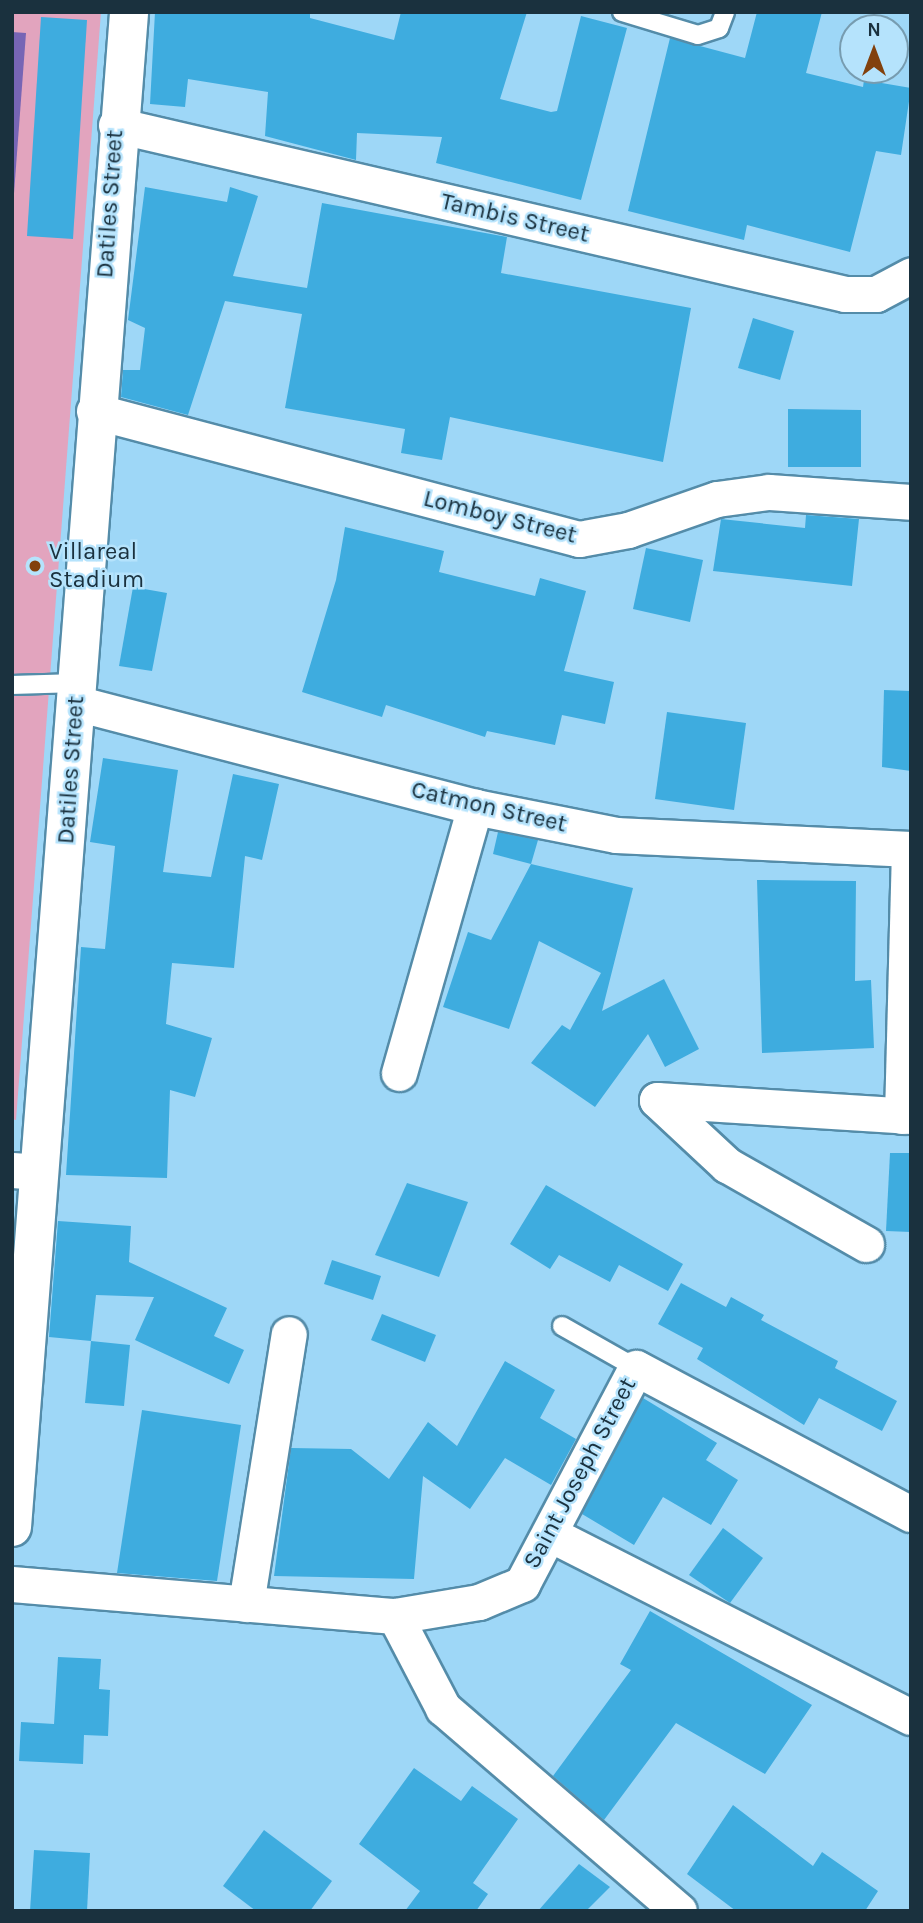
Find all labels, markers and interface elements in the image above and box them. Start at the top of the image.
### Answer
north arrow [839,14,909,84]
text: N [867,19,881,41]
street label: Datiles Street [90,129,130,279]
street label: Tambis Street [438,187,592,249]
street label: Lomboy Street [420,484,580,550]
place label: Villareal Stadium [49,538,144,594]
marker: Villareal Stadium [27,558,43,574]
street label: Datiles Street [51,695,91,845]
street label: Catmon Street [409,775,569,839]
street label: Saint Joseph Street [518,1373,642,1573]

